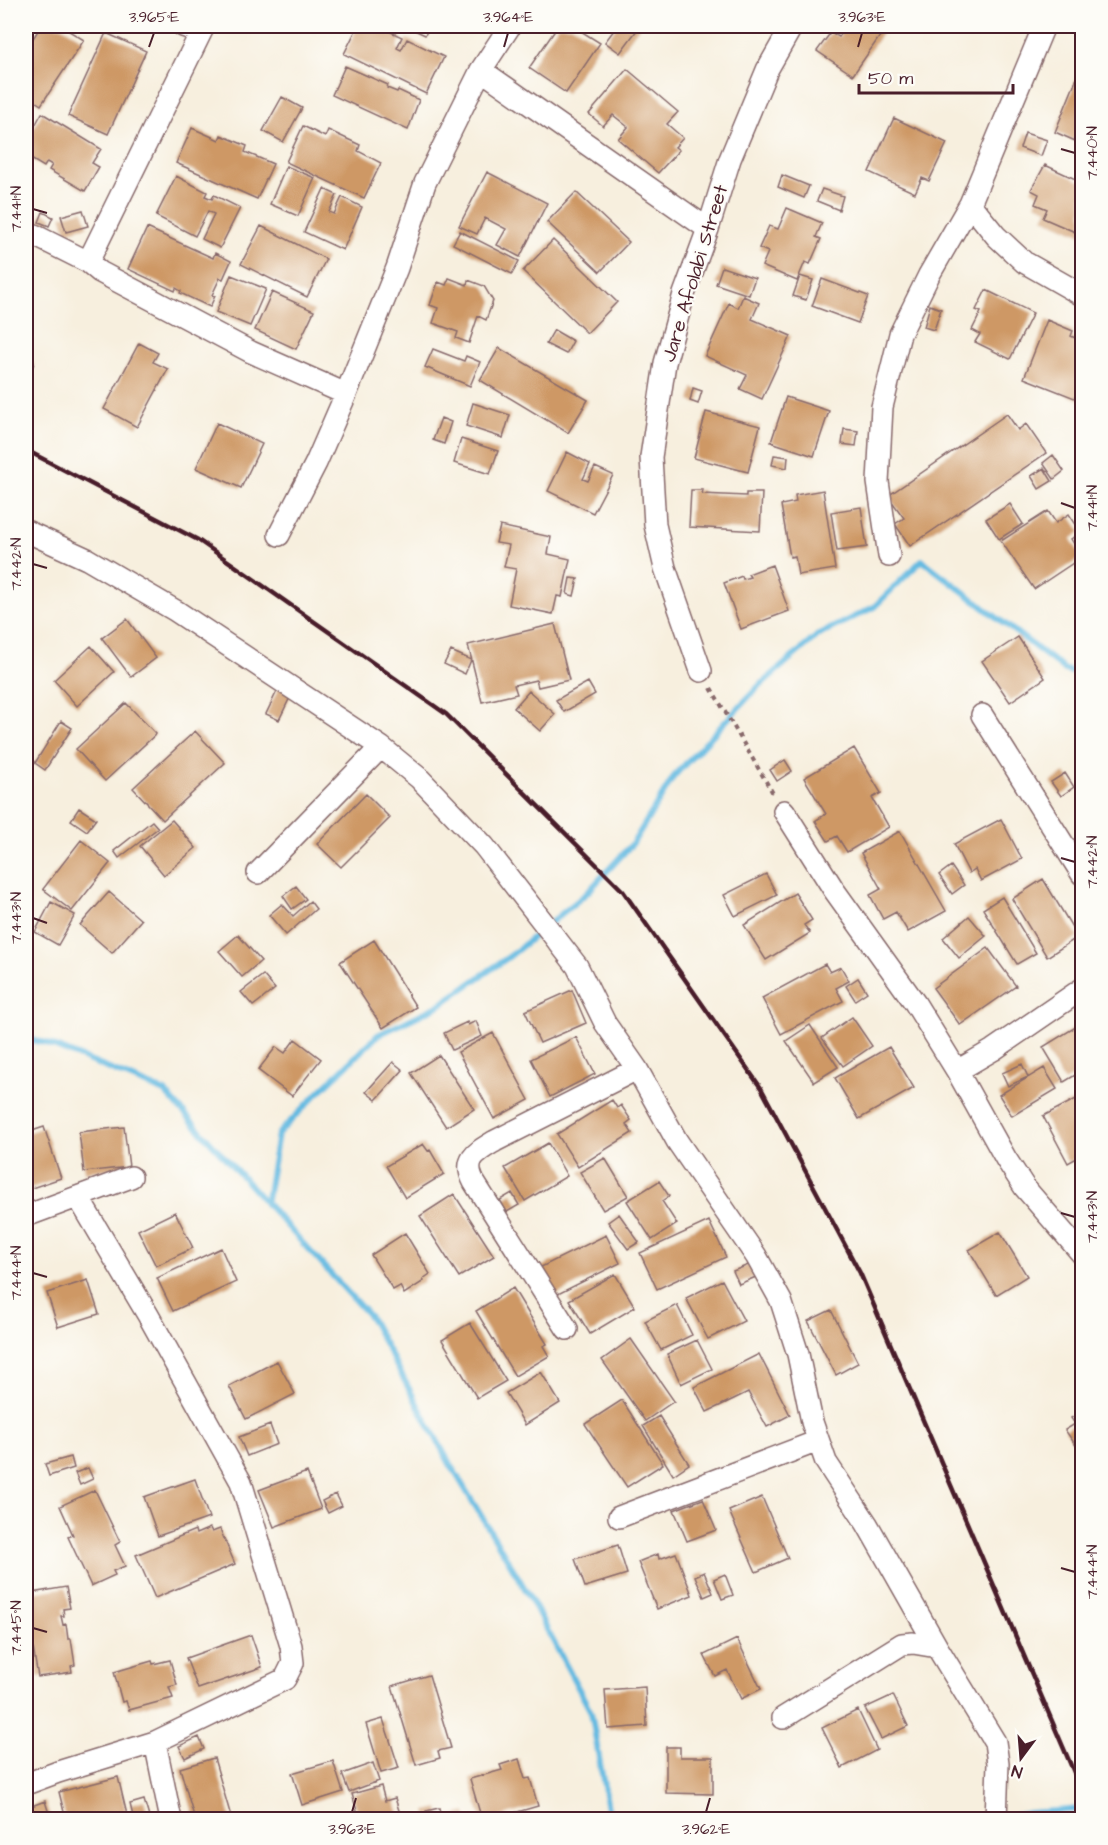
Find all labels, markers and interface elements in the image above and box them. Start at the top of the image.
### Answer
text: 3.965°E [129,7,179,28]
text: 3.964°E [483,7,533,28]
text: 3.963°E [838,7,886,28]
scale bar [859,57,1014,95]
text: 50 m [868,66,913,91]
text: 7.440°N [1082,126,1103,180]
street label: Jare Afolabi Street [655,181,735,365]
text: 7.441°N [6,186,27,232]
text: 7.441°N [1082,485,1103,531]
text: 7.442°N [6,537,27,591]
text: 7.442°N [1082,835,1103,889]
text: 7.443°N [6,892,27,944]
text: 7.443°N [1082,1191,1103,1243]
text: 7.444°N [6,1246,27,1300]
text: 7.444°N [1082,1545,1103,1599]
text: 7.445°N [6,1600,27,1656]
north arrow [991,1728,1051,1788]
text: N [1009,1760,1025,1783]
text: 3.963°E [328,1819,376,1840]
text: 3.962°E [682,1819,730,1840]

